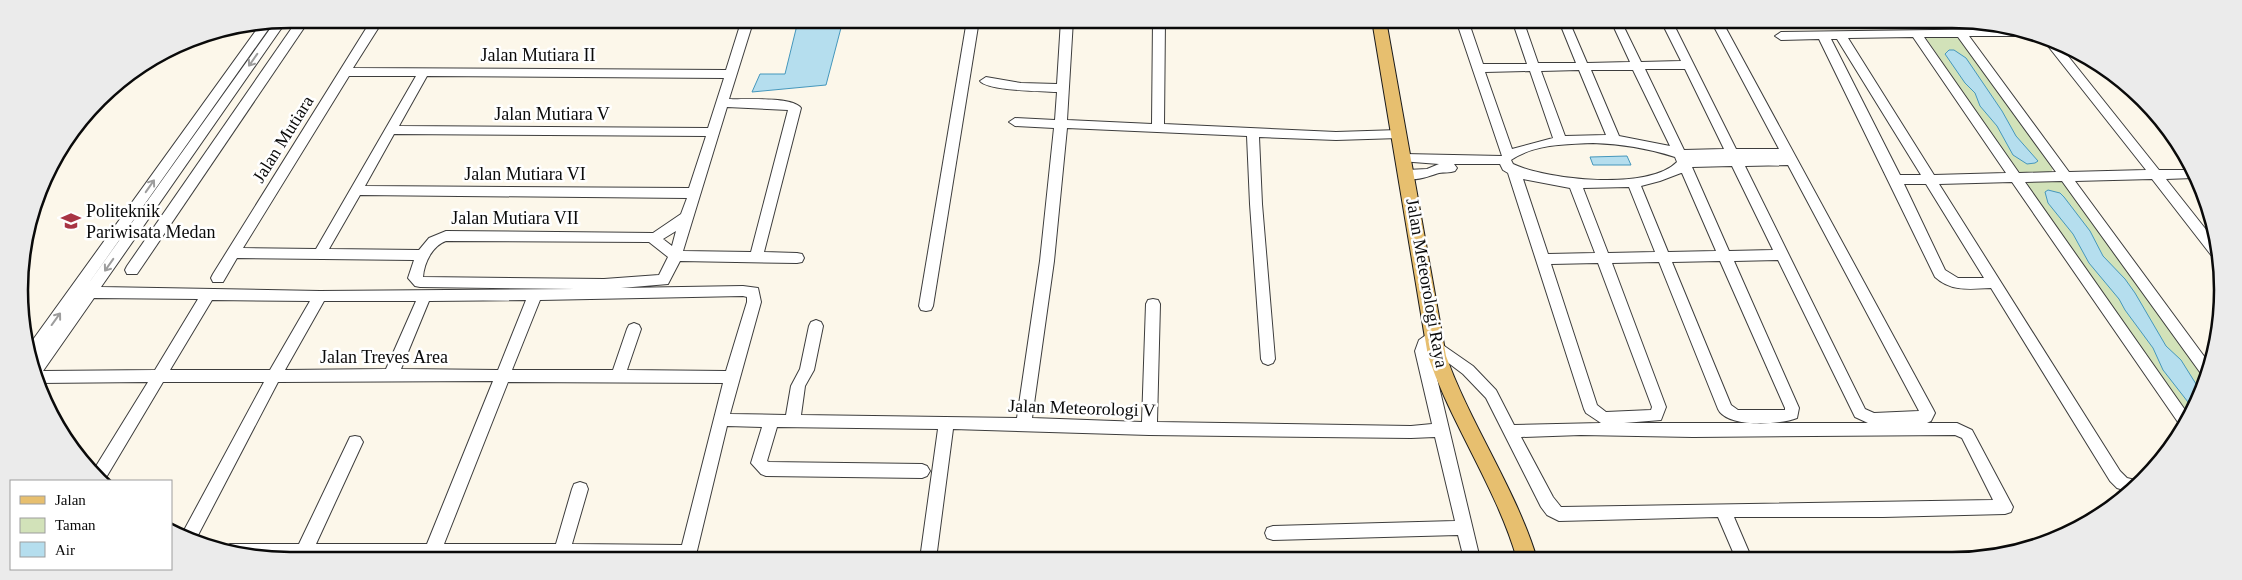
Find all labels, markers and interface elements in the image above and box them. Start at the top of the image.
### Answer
street label: Jalan Mutiara II [481,45,595,65]
one-way arrow [248,53,258,67]
street label: Jalan Mutiara [248,92,318,186]
street label: Jalan Mutiara V [494,104,610,124]
street label: Jalan Mutiara VI [464,164,586,184]
one-way arrow [145,180,155,194]
street label: Jalan Meteorologi Raya [1402,197,1452,369]
place label: Politeknik Pariwisata Medan [86,201,215,242]
street label: Jalan Mutiara VII [451,208,579,228]
school or university icon: Politeknik Pariwisata Medan [60,210,82,232]
one-way arrow [104,258,114,272]
one-way arrow [51,312,61,326]
street label: Jalan Treves Area [320,347,448,367]
street label: Jalan Meteorologi V [1008,395,1156,421]
legend [10,480,172,570]
text: Jalan [55,492,86,508]
text: Taman [55,517,96,533]
text: Air [55,542,75,558]

